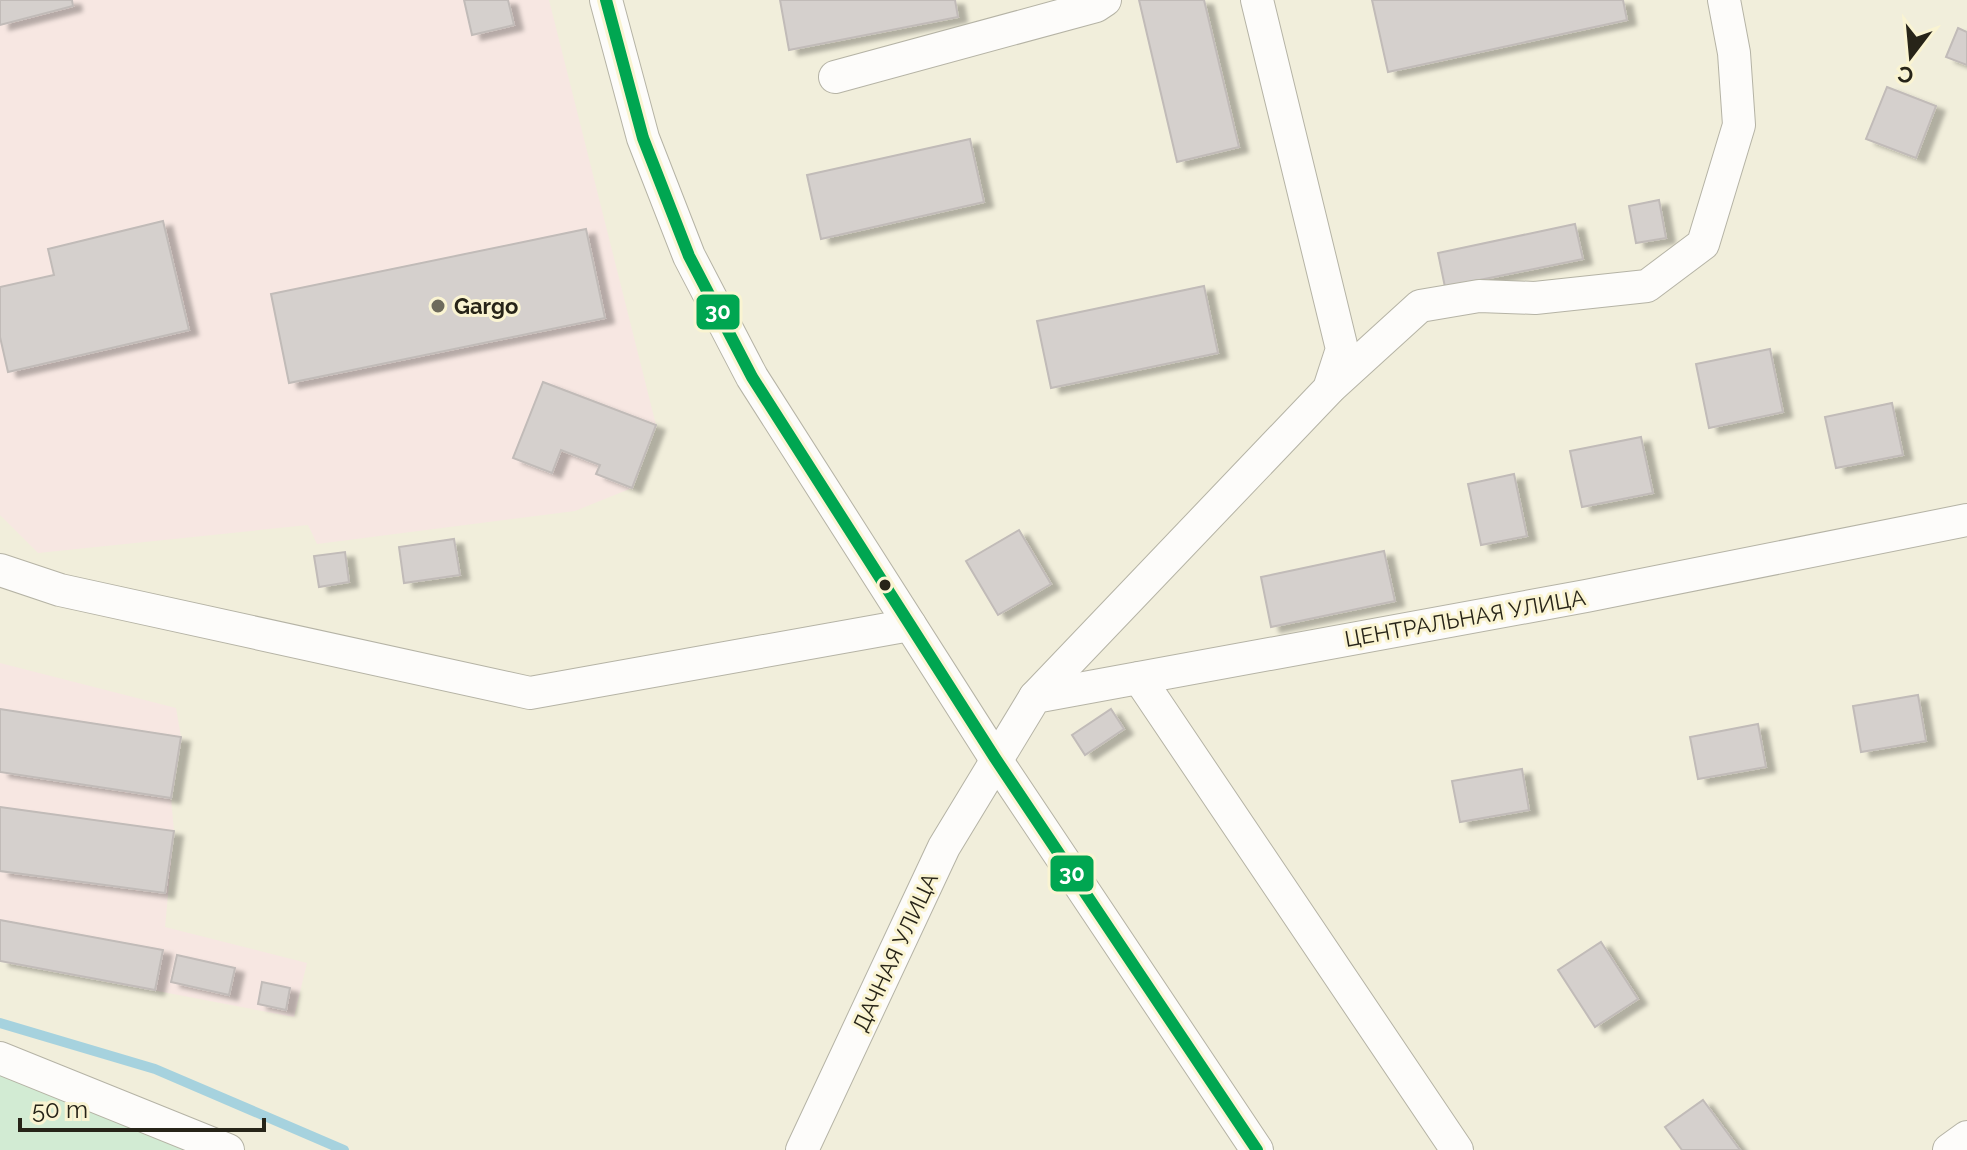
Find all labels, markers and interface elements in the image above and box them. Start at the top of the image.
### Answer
north arrow [1871,16,1951,96]
text: С [1895,61,1916,90]
place label: Gargo [454,293,518,319]
line badge: 30 [695,293,741,331]
marker: Gargo [429,297,447,315]
text: 30 [705,298,731,324]
unlabelled marker [877,577,893,593]
street label: ЦЕНТРАЛЬНАЯ УЛИЦА [1343,584,1588,652]
line badge: 30 [1049,854,1095,893]
text: 30 [1059,860,1085,886]
street label: ДАЧНАЯ УЛИЦА [847,868,943,1035]
scale bar [20,1082,264,1132]
text: 50 m [32,1095,88,1124]

